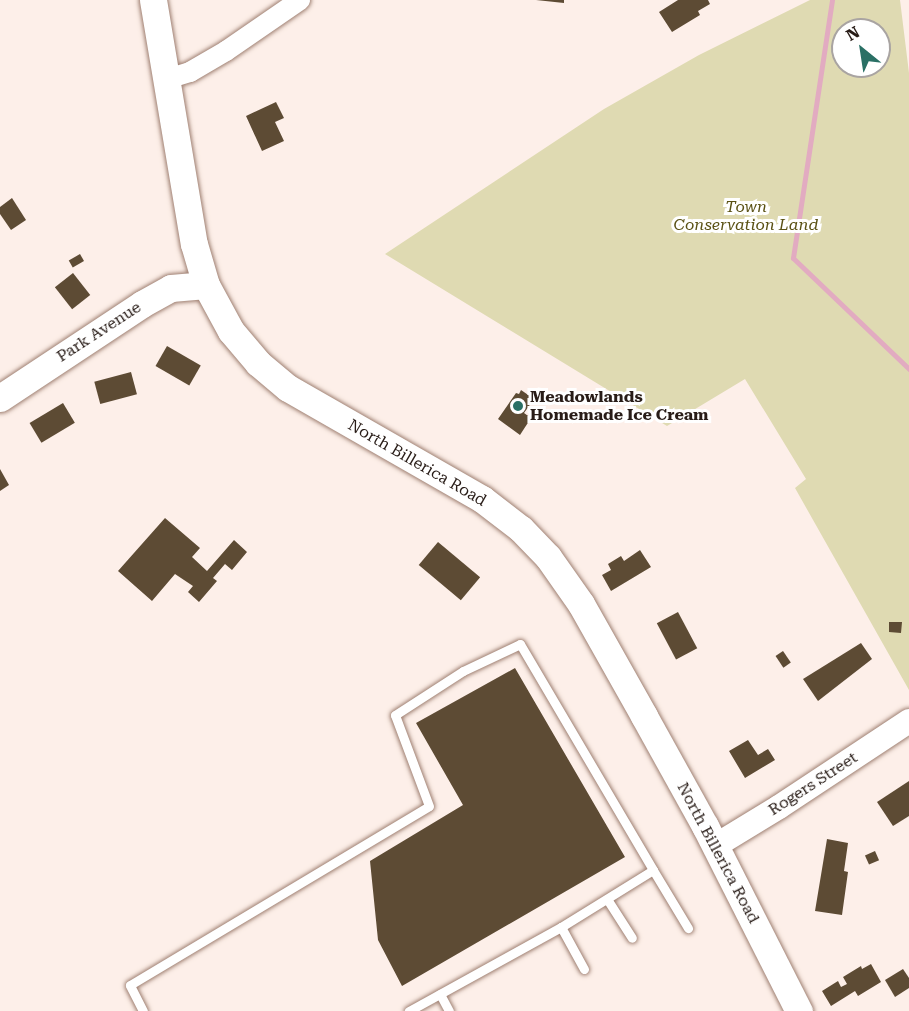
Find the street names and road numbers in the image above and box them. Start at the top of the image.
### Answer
street label: Park Avenue [53,298,145,366]
street label: North Billerica Road [344,415,490,511]
street label: Rogers Street [765,748,861,820]
street label: North Billerica Road [673,779,763,927]

